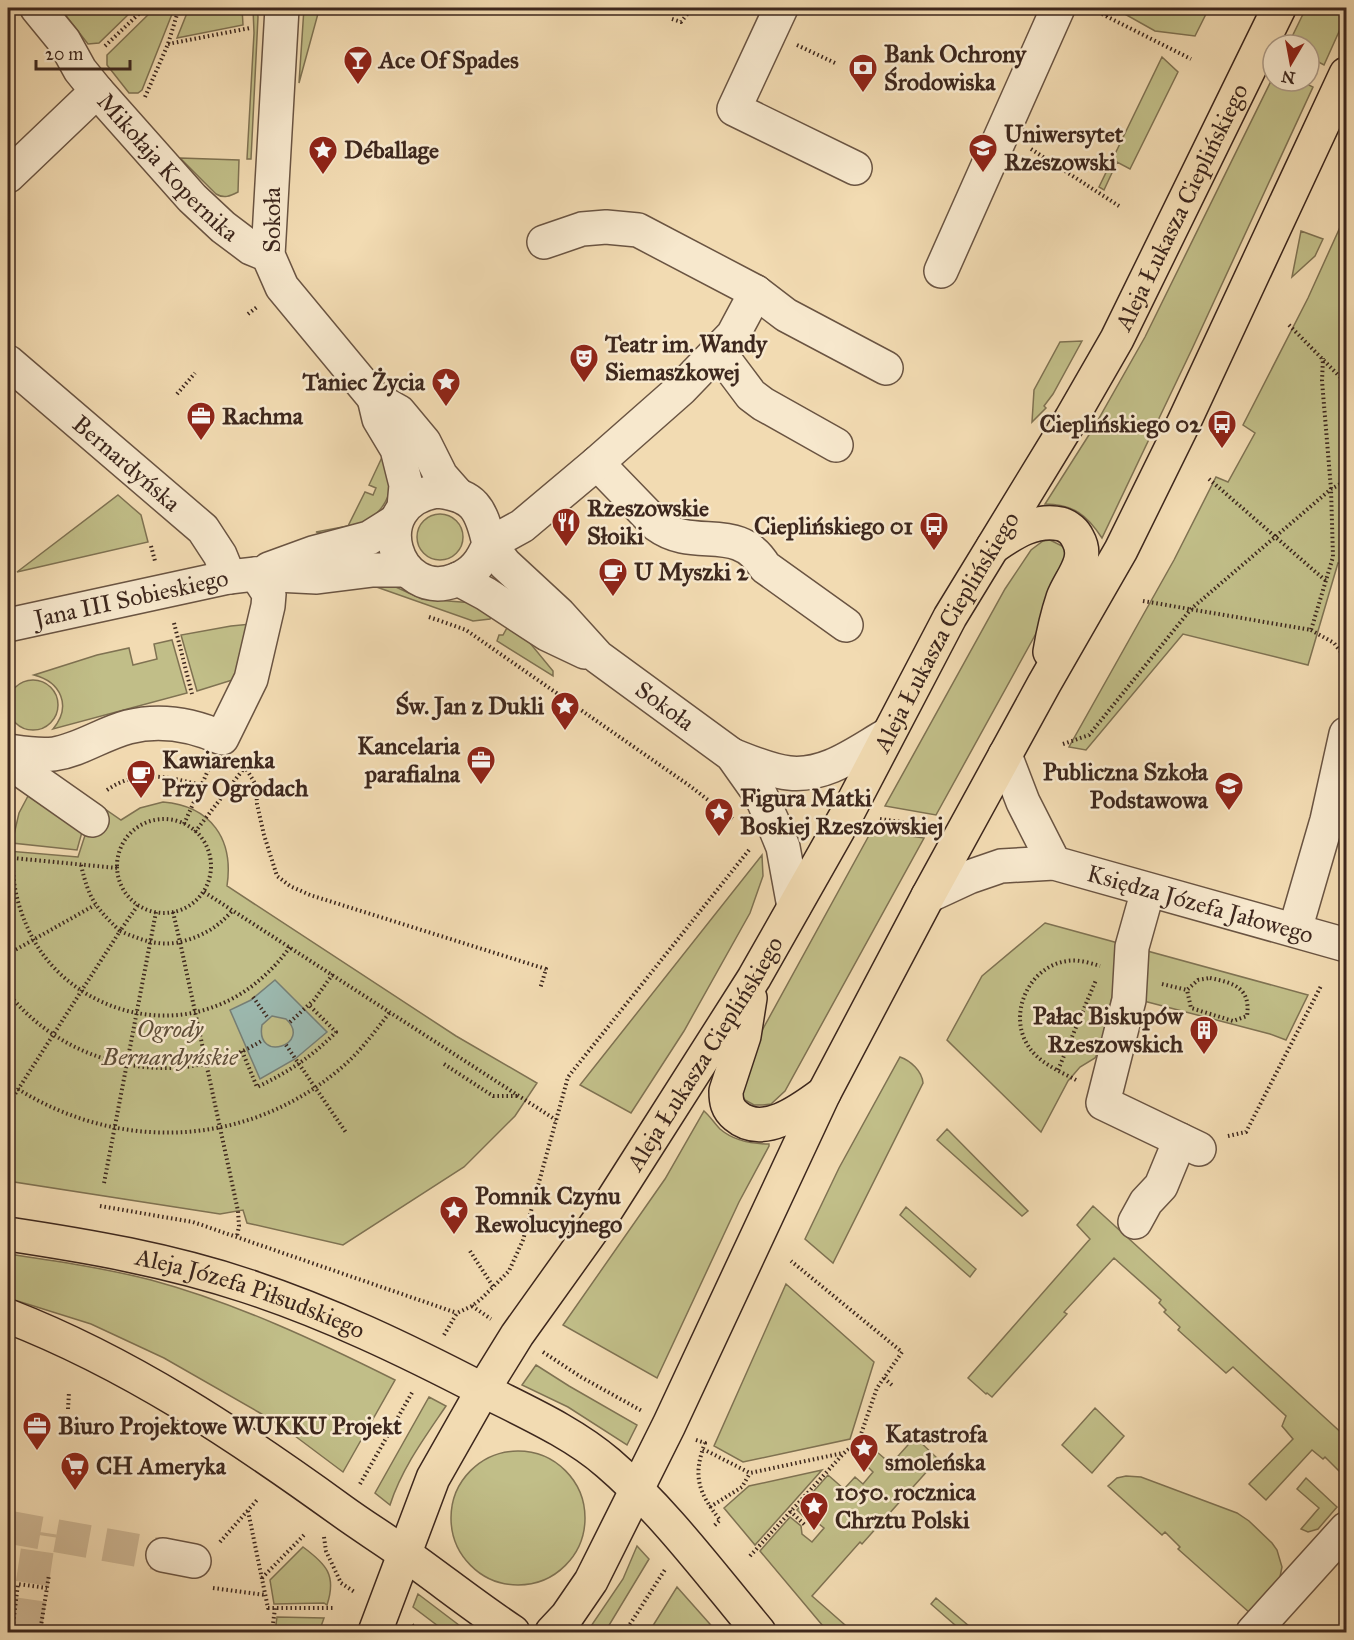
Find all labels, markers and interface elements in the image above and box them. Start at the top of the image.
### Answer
scale bar [36,33,130,71]
north arrow [1261,33,1321,93]
place label: Bank Ochrony Środowiska [884,39,1028,97]
text: 20 m [45,43,83,65]
bar icon: Ace Of Spades [342,44,374,86]
place label: Ace Of Spades [377,45,519,75]
bank icon: Bank Ochrony Środowiska [847,52,879,94]
text: N [1280,67,1297,88]
street label: Aleja Łukasza Cieplińskiego [1108,79,1255,337]
street label: Mikołaja Kopernika [91,87,245,249]
place label: Uniwersytet Rzeszowski [1004,119,1124,177]
school or university icon: Uniwersytet Rzeszowski [967,132,999,174]
place icon: Déballage [307,134,339,176]
place label: Déballage [344,135,439,165]
street label: Sokoła [257,186,287,253]
place label: Teatr im. Wandy Siemaszkowej [604,329,769,387]
theatre icon: Teatr im. Wandy Siemaszkowej [568,342,600,384]
place icon: Taniec Życia [430,366,462,408]
place label: Taniec Życia [302,367,426,397]
office icon: Rachma [185,400,217,442]
place label: Rachma [222,401,304,431]
bus stop icon: Cieplińskiego 02 [1206,408,1238,450]
street label: Bernardyńska [66,409,187,519]
place label: Cieplińskiego 02 [1039,409,1202,439]
place label: Rzeszowskie Słoiki [587,493,709,551]
restaurant icon: Rzeszowskie Słoiki [550,506,582,548]
street label: Aleja Łukasza Cieplińskiego [866,506,1026,758]
bus stop icon: Cieplińskiego 01 [918,510,950,552]
place label: Cieplińskiego 01 [754,511,914,541]
cafe icon: U Myszki 2 [597,556,629,598]
place label: U Myszki 2 [634,557,749,587]
street label: Jana III Sobieskiego [28,563,231,635]
street label: Sokoła [629,674,701,738]
place label: Św. Jan z Dukli [395,690,544,721]
place icon: Św. Jan z Dukli [549,690,581,732]
place label: Kancelaria parafialna [357,731,461,789]
office icon: Kancelaria parafialna [465,744,497,786]
place label: Kawiarenka Przy Ogrodach [162,745,309,803]
place label: Publiczna Szkoła Podstawowa [1043,757,1209,815]
cafe icon: Kawiarenka Przy Ogrodach [125,758,157,800]
school or university icon: Publiczna Szkoła Podstawowa [1213,770,1245,812]
place label: Figura Matki Boskiej Rzeszowskiej [740,783,943,841]
place icon: Figura Matki Boskiej Rzeszowskiej [703,796,735,838]
street label: Księdza Józefa Jałowego [1084,858,1317,950]
street label: Aleja Łukasza Cieplińskiego [620,931,790,1177]
place label: Pałac Biskupów Rzeszowskich [1033,1001,1184,1059]
park label: Ogrody Bernardyńskie [101,1014,239,1072]
building icon: Pałac Biskupów Rzeszowskich [1188,1014,1220,1056]
place label: Pomnik Czynu Rewolucyjnego [475,1181,622,1239]
place icon: Pomnik Czynu Rewolucyjnego [438,1194,470,1236]
street label: Aleja Józefa Piłsudskiego [132,1241,370,1345]
office icon: Biuro Projektowe WUKKU Projekt [21,1410,53,1452]
place label: Biuro Projektowe WUKKU Projekt [58,1411,402,1441]
place label: Katastrofa smoleńska [885,1419,988,1477]
place icon: Katastrofa smoleńska [848,1432,880,1474]
supermarket icon: CH Ameryka [59,1450,91,1492]
place label: CH Ameryka [96,1451,227,1481]
place label: 1050. rocznica Chrztu Polski [835,1477,977,1535]
place icon: 1050. rocznica Chrztu Polski [798,1490,830,1532]

